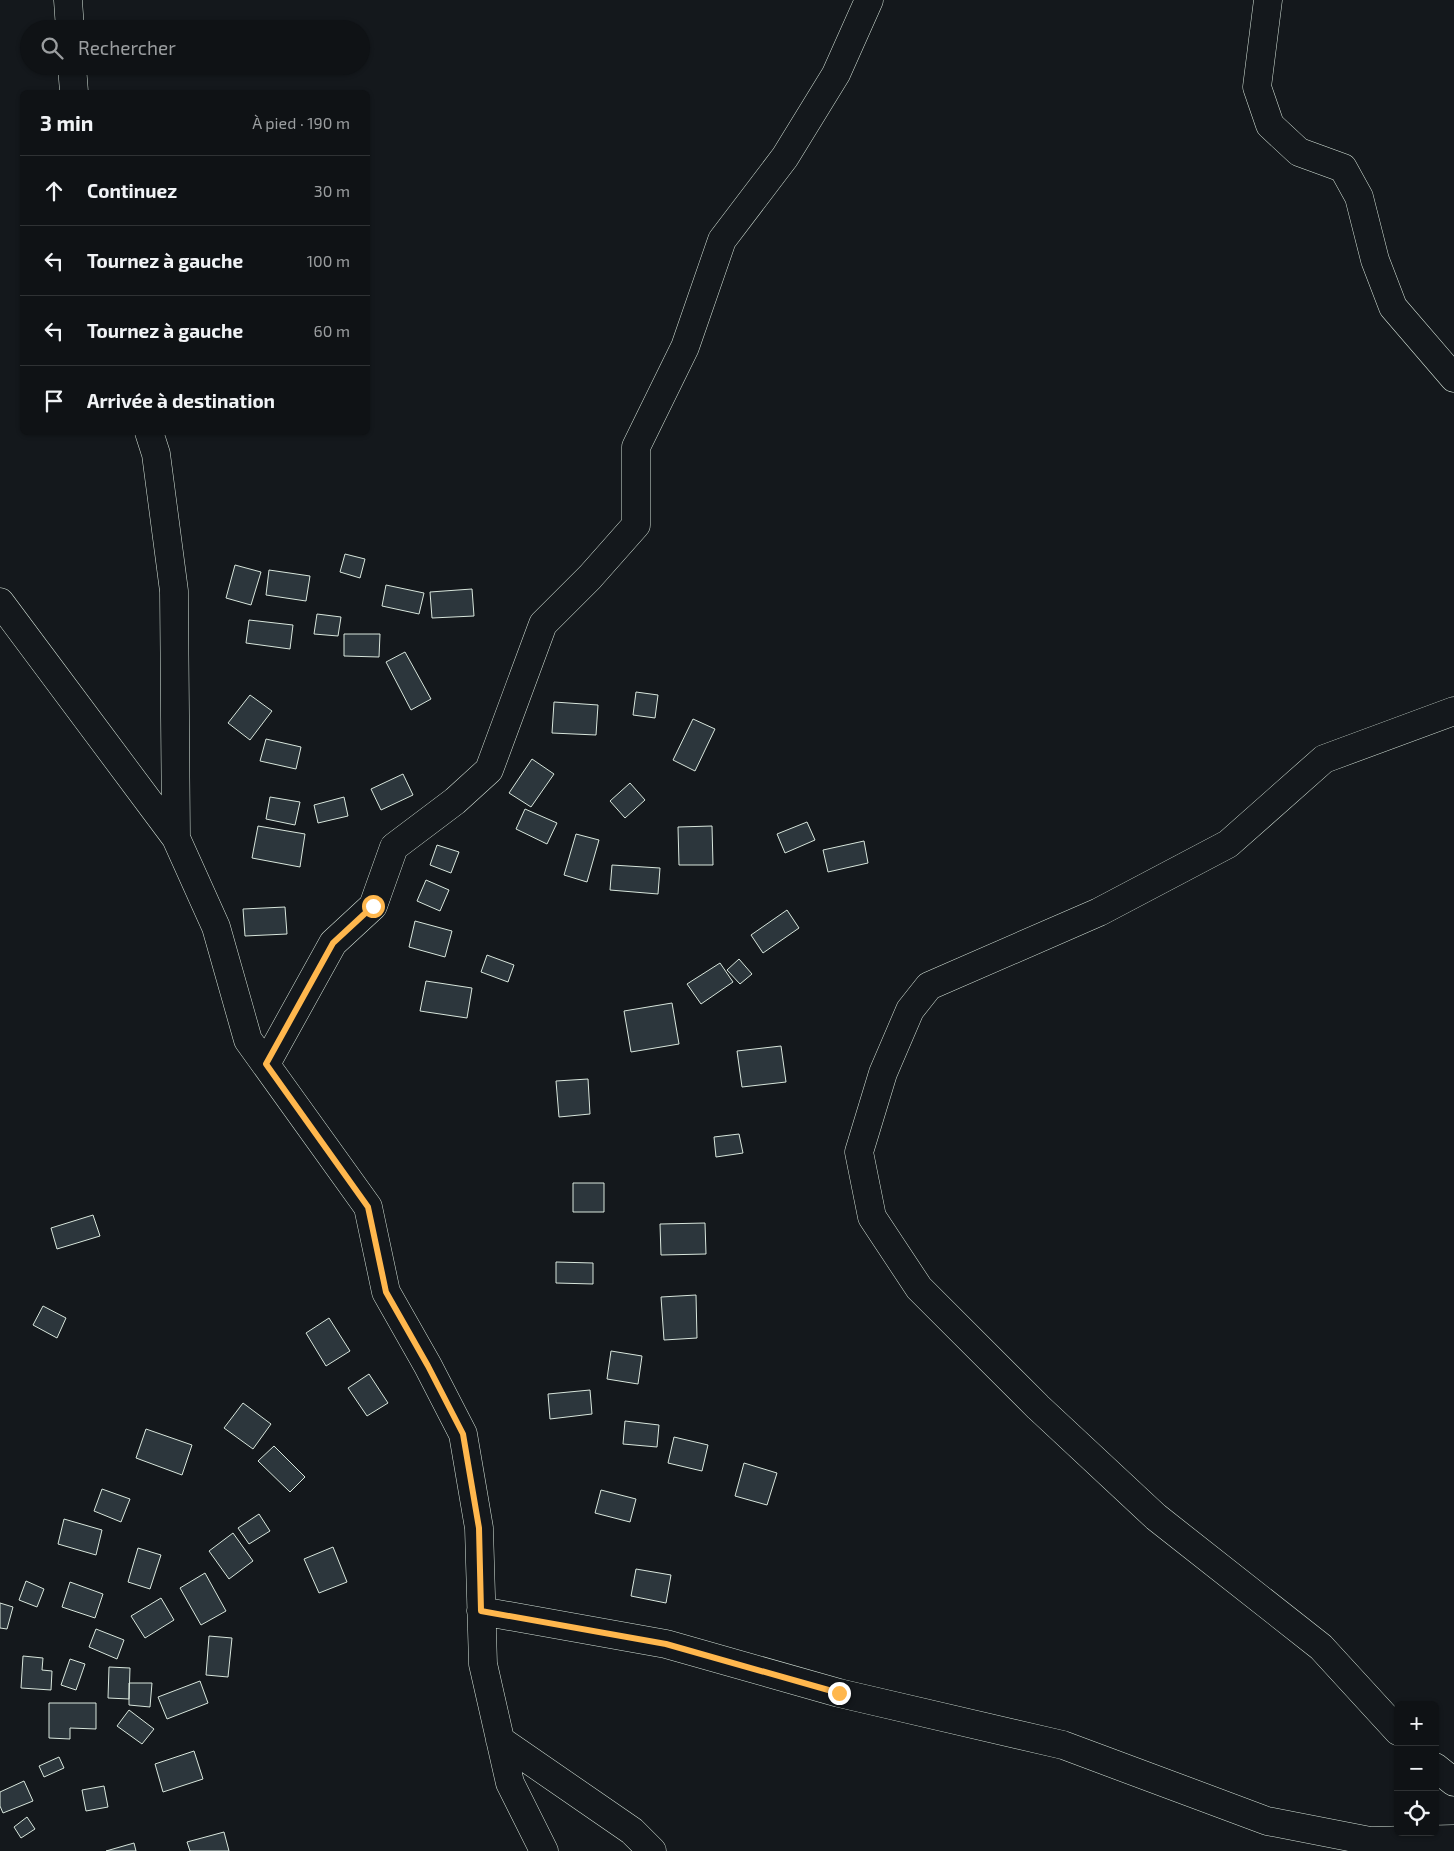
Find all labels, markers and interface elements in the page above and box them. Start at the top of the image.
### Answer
search box [20,20,370,75]
icon: search [38,34,66,62]
text: Rechercher [78,36,176,59]
text: 3 min [40,110,93,135]
text: À pied · 190 m [252,113,350,132]
icon: ahead [40,177,68,205]
text: Continuez [87,179,177,202]
text: 30 m [314,181,350,200]
icon: left [40,247,68,275]
text: Tournez à gauche [87,249,243,272]
text: 100 m [307,251,350,270]
icon: left [40,317,68,345]
text: Tournez à gauche [87,319,243,342]
text: 60 m [314,321,350,340]
icon: arrive [40,387,68,415]
text: Arrivée à destination [87,389,275,412]
route start [362,895,385,918]
route end [828,1682,851,1705]
map controls [1394,1701,1439,1836]
button: + [1394,1701,1439,1746]
button: − [1394,1746,1439,1791]
button: locate [1394,1791,1439,1836]

